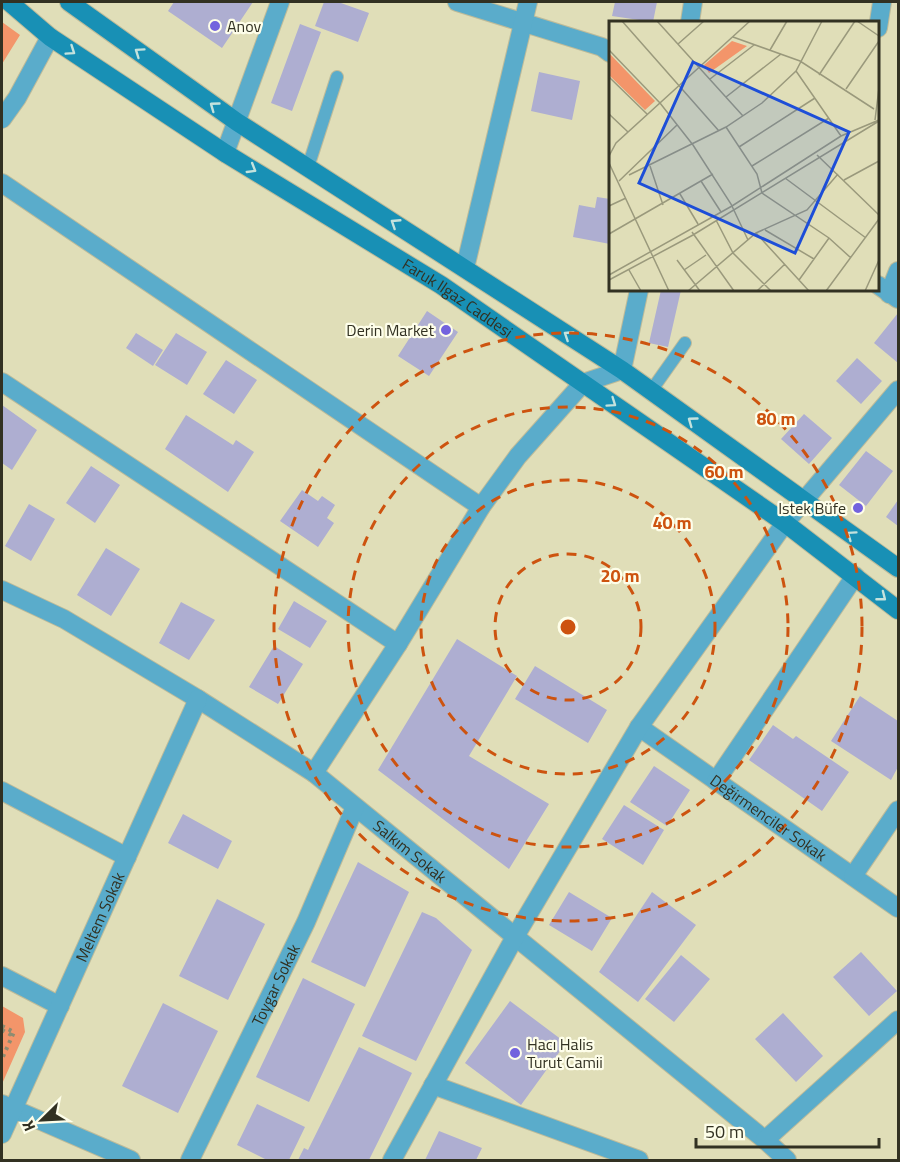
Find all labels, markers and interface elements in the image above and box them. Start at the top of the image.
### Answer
place label: Anov [227,14,261,38]
marker: Anov [208,19,222,33]
inset map [609,21,879,291]
one-way arrow [65,44,76,55]
one-way arrow [134,48,145,59]
one-way arrow [210,102,221,113]
one-way arrow [246,162,256,174]
one-way arrow [391,220,402,231]
street label: Faruk Ilgaz Caddesi [398,252,518,343]
place label: Derin Market [346,318,434,342]
marker: Derin Market [439,323,453,337]
one-way arrow [564,331,575,342]
one-way arrow [605,396,616,407]
text: 80 m [756,405,796,432]
one-way arrow [688,417,699,428]
text: 60 m [704,458,744,485]
place label: Istek Büfe [778,496,846,520]
marker: Istek Büfe [851,501,865,515]
text: 40 m [652,509,692,536]
one-way arrow [846,531,857,542]
text: 20 m [600,562,640,589]
one-way arrow [875,590,886,601]
centre of rings [558,617,578,637]
street label: Değirmenciler Sokak [705,768,832,867]
street label: Salkım Sokak [368,814,452,889]
street label: Meltem Sokak [69,868,131,966]
street label: Toygar Sokak [245,939,306,1030]
place label: Hacı Halis Turut Camii [527,1032,603,1074]
marker: Hacı Halis Turut Camii [508,1046,522,1060]
north arrow [12,1090,72,1150]
scale bar [696,1111,879,1149]
text: K [15,1116,41,1135]
text: 50 m [705,1118,744,1145]

